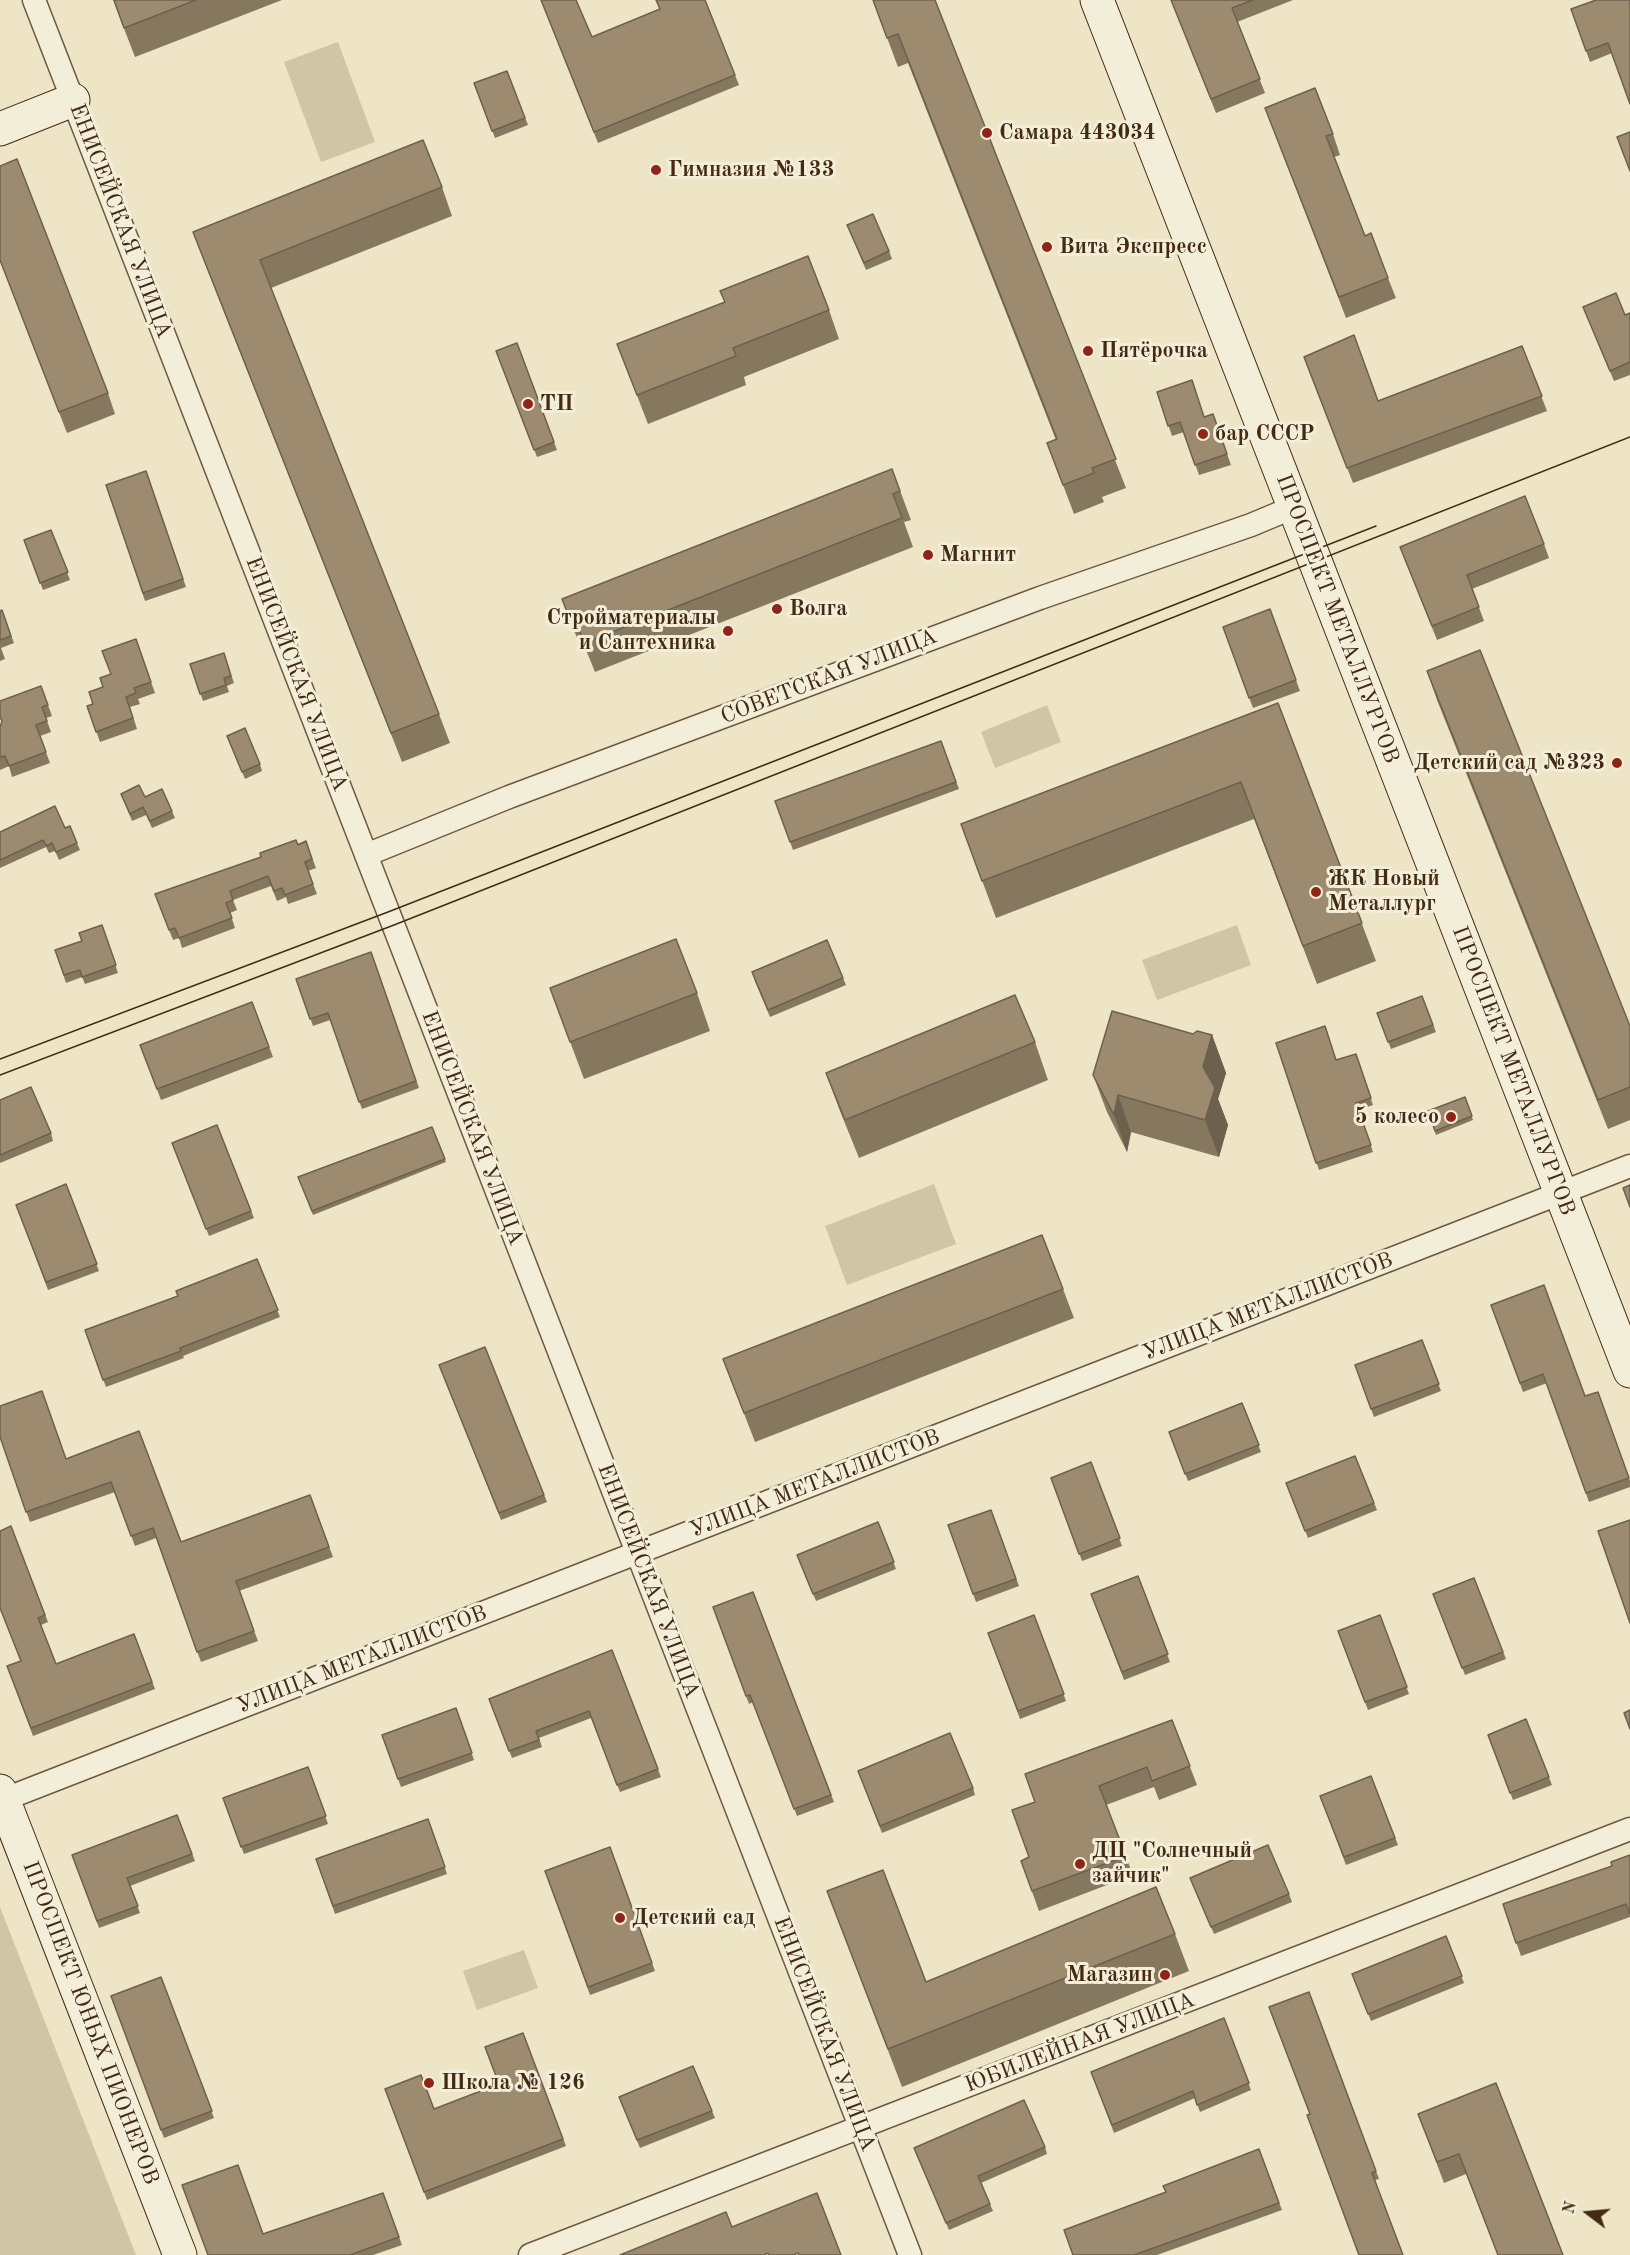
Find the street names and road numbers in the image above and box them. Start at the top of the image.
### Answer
street label: ЕНИСЕЙСКАЯ УЛИЦА [63,100,177,342]
street label: ПРОСПЕКТ МЕТАЛЛУРГОВ [1270,471,1404,767]
street label: ЕНИСЕЙСКАЯ УЛИЦА [239,553,353,795]
street label: СОВЕТСКАЯ УЛИЦА [717,624,941,730]
street label: ПРОСПЕКТ МЕТАЛЛУРГОВ [1446,923,1580,1219]
street label: ЕНИСЕЙСКАЯ УЛИЦА [415,1007,529,1249]
street label: УЛИЦА МЕТАЛЛИСТОВ [1139,1247,1397,1367]
street label: УЛИЦА МЕТАЛЛИСТОВ [686,1424,944,1544]
street label: ЕНИСЕЙСКАЯ УЛИЦА [591,1460,705,1702]
street label: УЛИЦА МЕТАЛЛИСТОВ [233,1600,491,1720]
street label: ПРОСПЕКТ ЮНЫХ ПИОНЕРОВ [16,1857,164,2189]
street label: ЕНИСЕЙСКАЯ УЛИЦА [767,1913,881,2155]
street label: ЮБИЛЕЙНАЯ УЛИЦА [961,1987,1199,2099]

